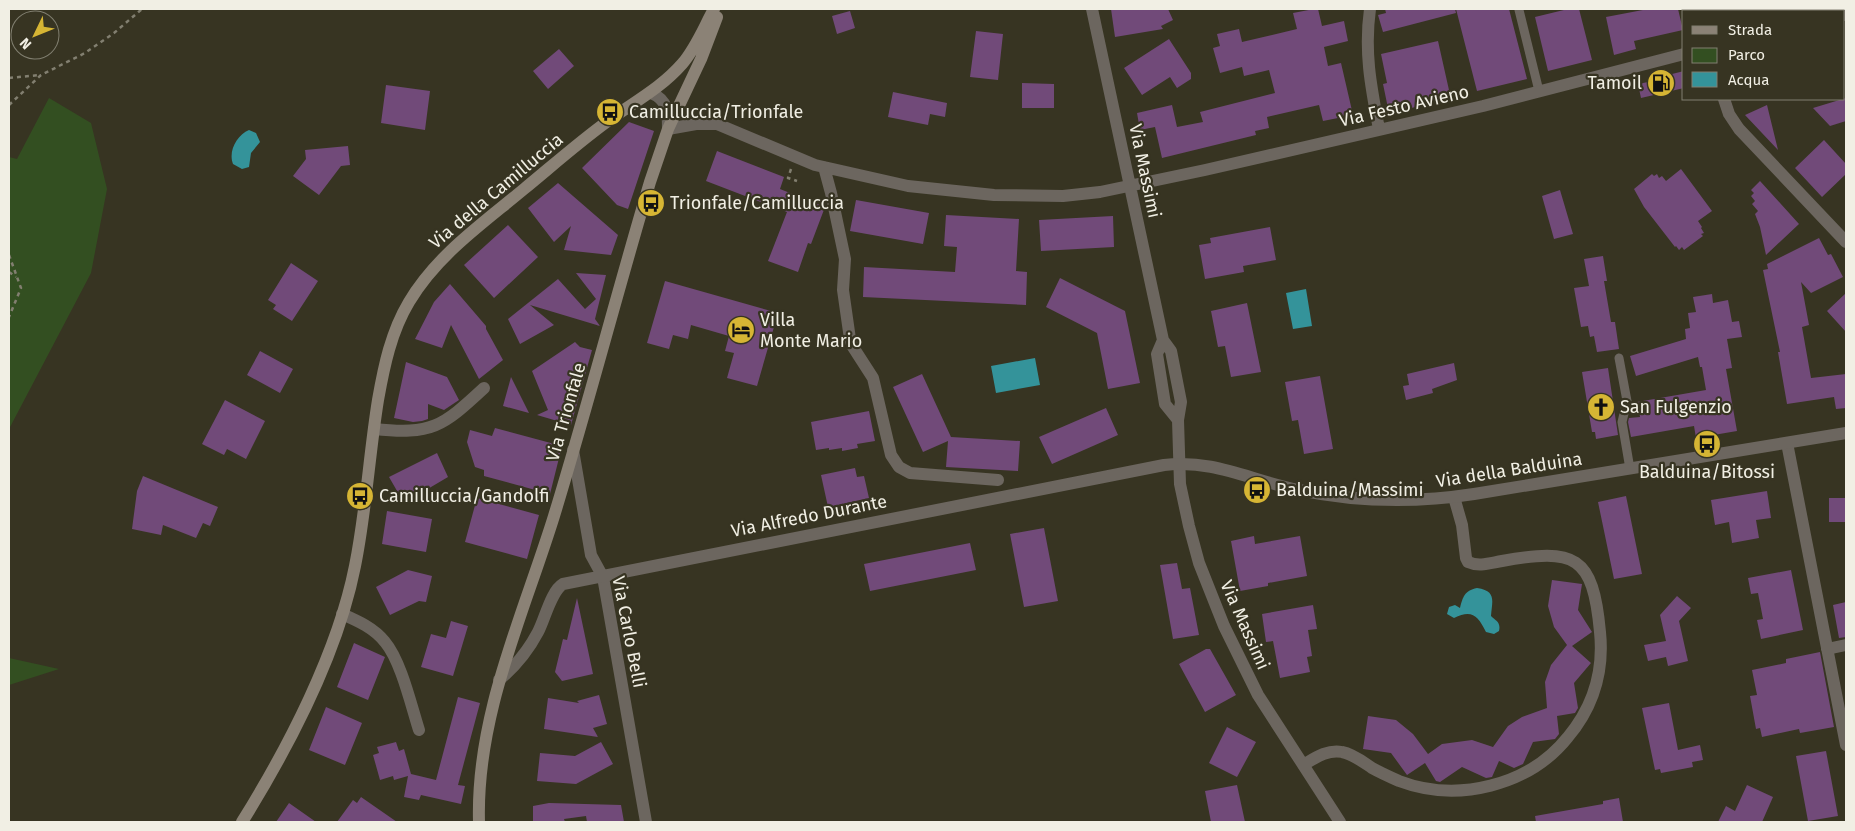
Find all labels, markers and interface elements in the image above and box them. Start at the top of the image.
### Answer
north arrow [10,10,60,60]
legend [1682,10,1845,100]
text: Strada [1728,21,1772,39]
text: N [16,34,35,53]
text: Parco [1728,46,1765,64]
fuel station icon: Tamoil [1646,68,1676,98]
text: Acqua [1728,71,1769,89]
place label: Tamoil [1588,72,1642,94]
street label: Via Festo Avieno [1337,80,1471,132]
bus stop icon: Camilluccia/Trionfale [595,97,625,127]
place label: Camilluccia/Trionfale [629,101,803,123]
street label: Via Massimi [1124,122,1166,220]
street label: Via della Camilluccia [425,129,567,253]
bus stop icon: Trionfale/Camilluccia [636,188,666,218]
place label: Trionfale/Camilluccia [670,192,844,214]
place label: Villa Monte Mario [760,309,862,352]
hotel icon: Villa Monte Mario [726,315,756,345]
street label: Via Trionfale [541,360,591,464]
church icon: San Fulgenzio [1586,392,1616,422]
place label: San Fulgenzio [1620,396,1732,418]
bus stop icon: Balduina/Bitossi [1692,429,1722,459]
street label: Via della Balduina [1434,448,1584,492]
place label: Balduina/Bitossi [1639,461,1775,483]
bus stop icon: Balduina/Massimi [1242,475,1272,505]
place label: Balduina/Massimi [1276,479,1424,501]
bus stop icon: Camilluccia/Gandolfi [345,481,375,511]
place label: Camilluccia/Gandolfi [379,485,550,507]
street label: Via Alfredo Durante [729,490,889,542]
street label: Via Carlo Belli [607,574,651,690]
street label: Via Massimi [1216,577,1274,673]

